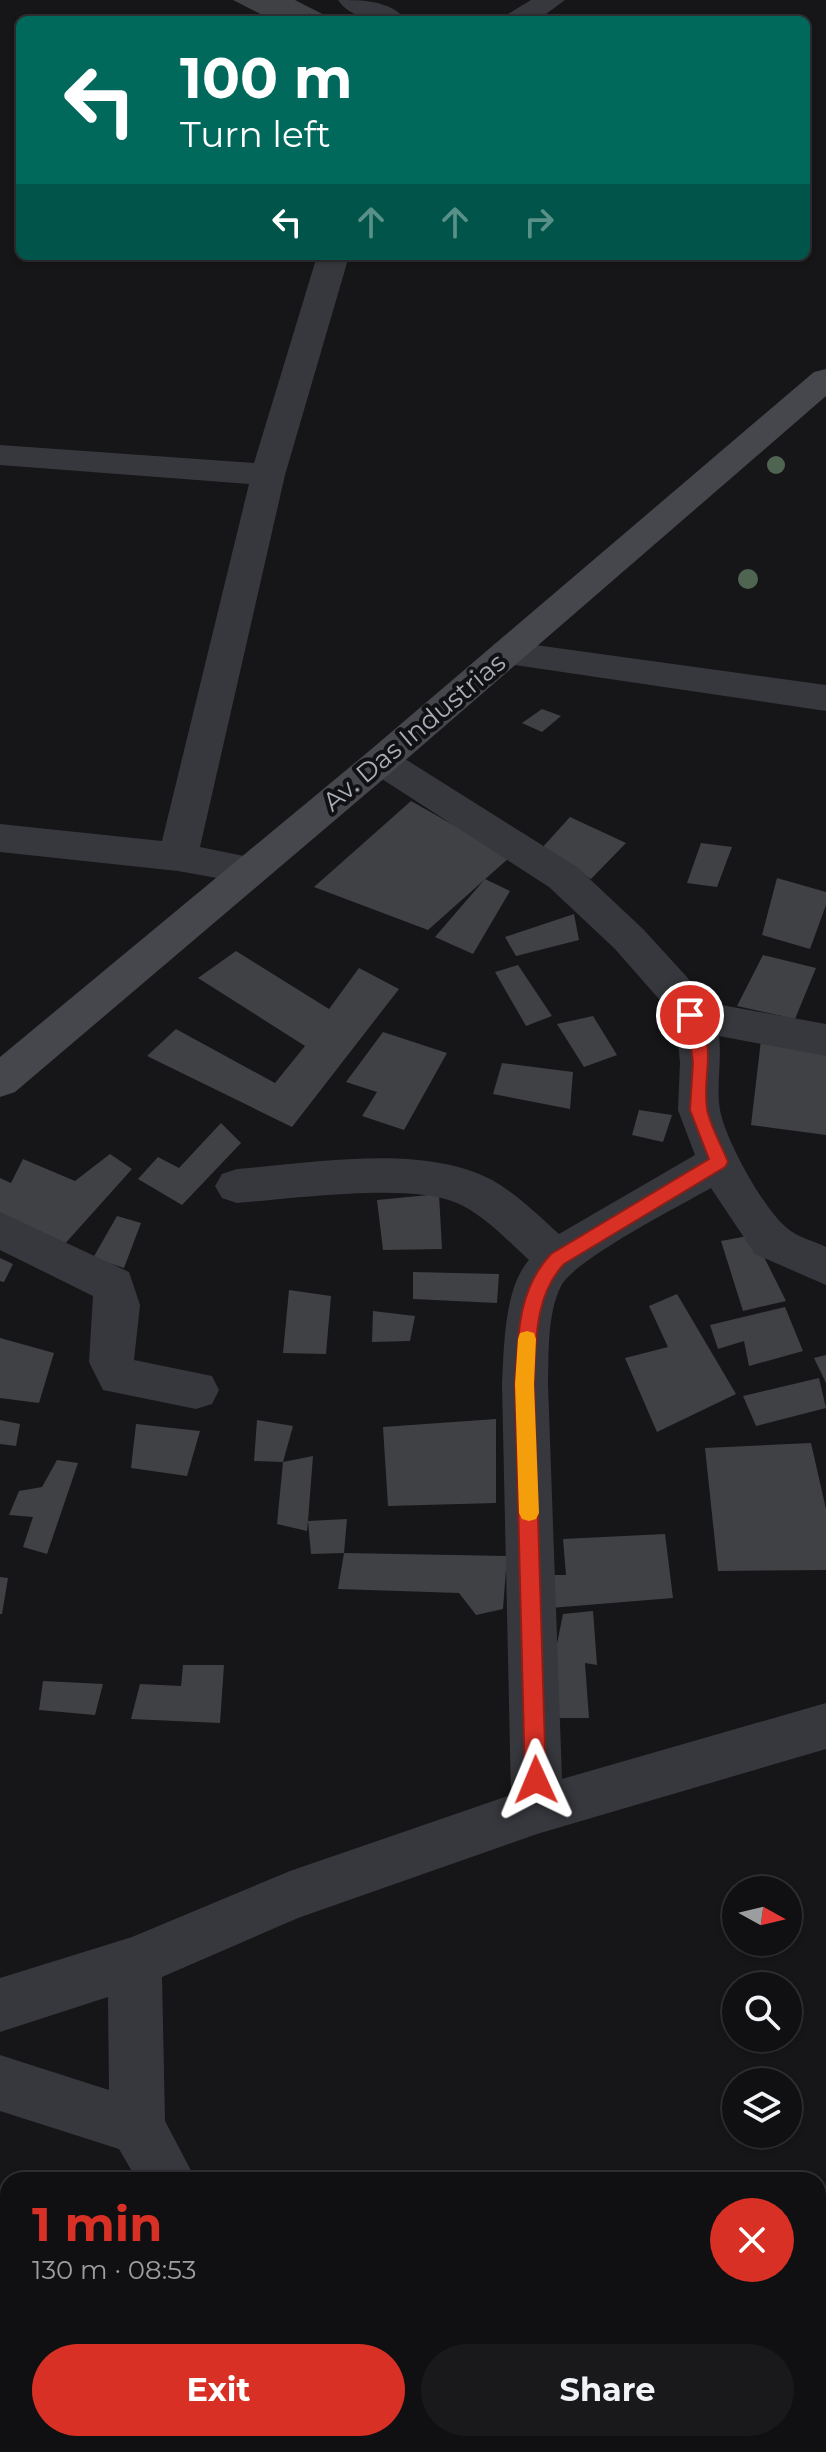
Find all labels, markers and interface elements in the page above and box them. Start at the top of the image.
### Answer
text: 100 m [180,44,353,112]
icon: left [48,48,152,152]
text: Turn left [180,112,331,156]
icon: left [265,200,309,244]
icon: ahead [349,200,393,244]
icon: ahead [433,200,477,244]
icon: right [517,200,561,244]
street label: Av. Das Industrias [316,646,512,818]
pin [656,981,724,1049]
icon: arrive [668,993,712,1037]
position arrow [494,1738,578,1822]
north arrow [722,1876,802,1956]
map controls [722,1876,802,2148]
button: search [722,1972,802,2052]
button: layers [722,2068,802,2148]
text: 1 min [32,2195,162,2253]
button: close [710,2198,794,2282]
text: 130 m · 08:53 [32,2254,196,2286]
button: Exit [32,2344,405,2436]
button: Share [421,2344,794,2436]

